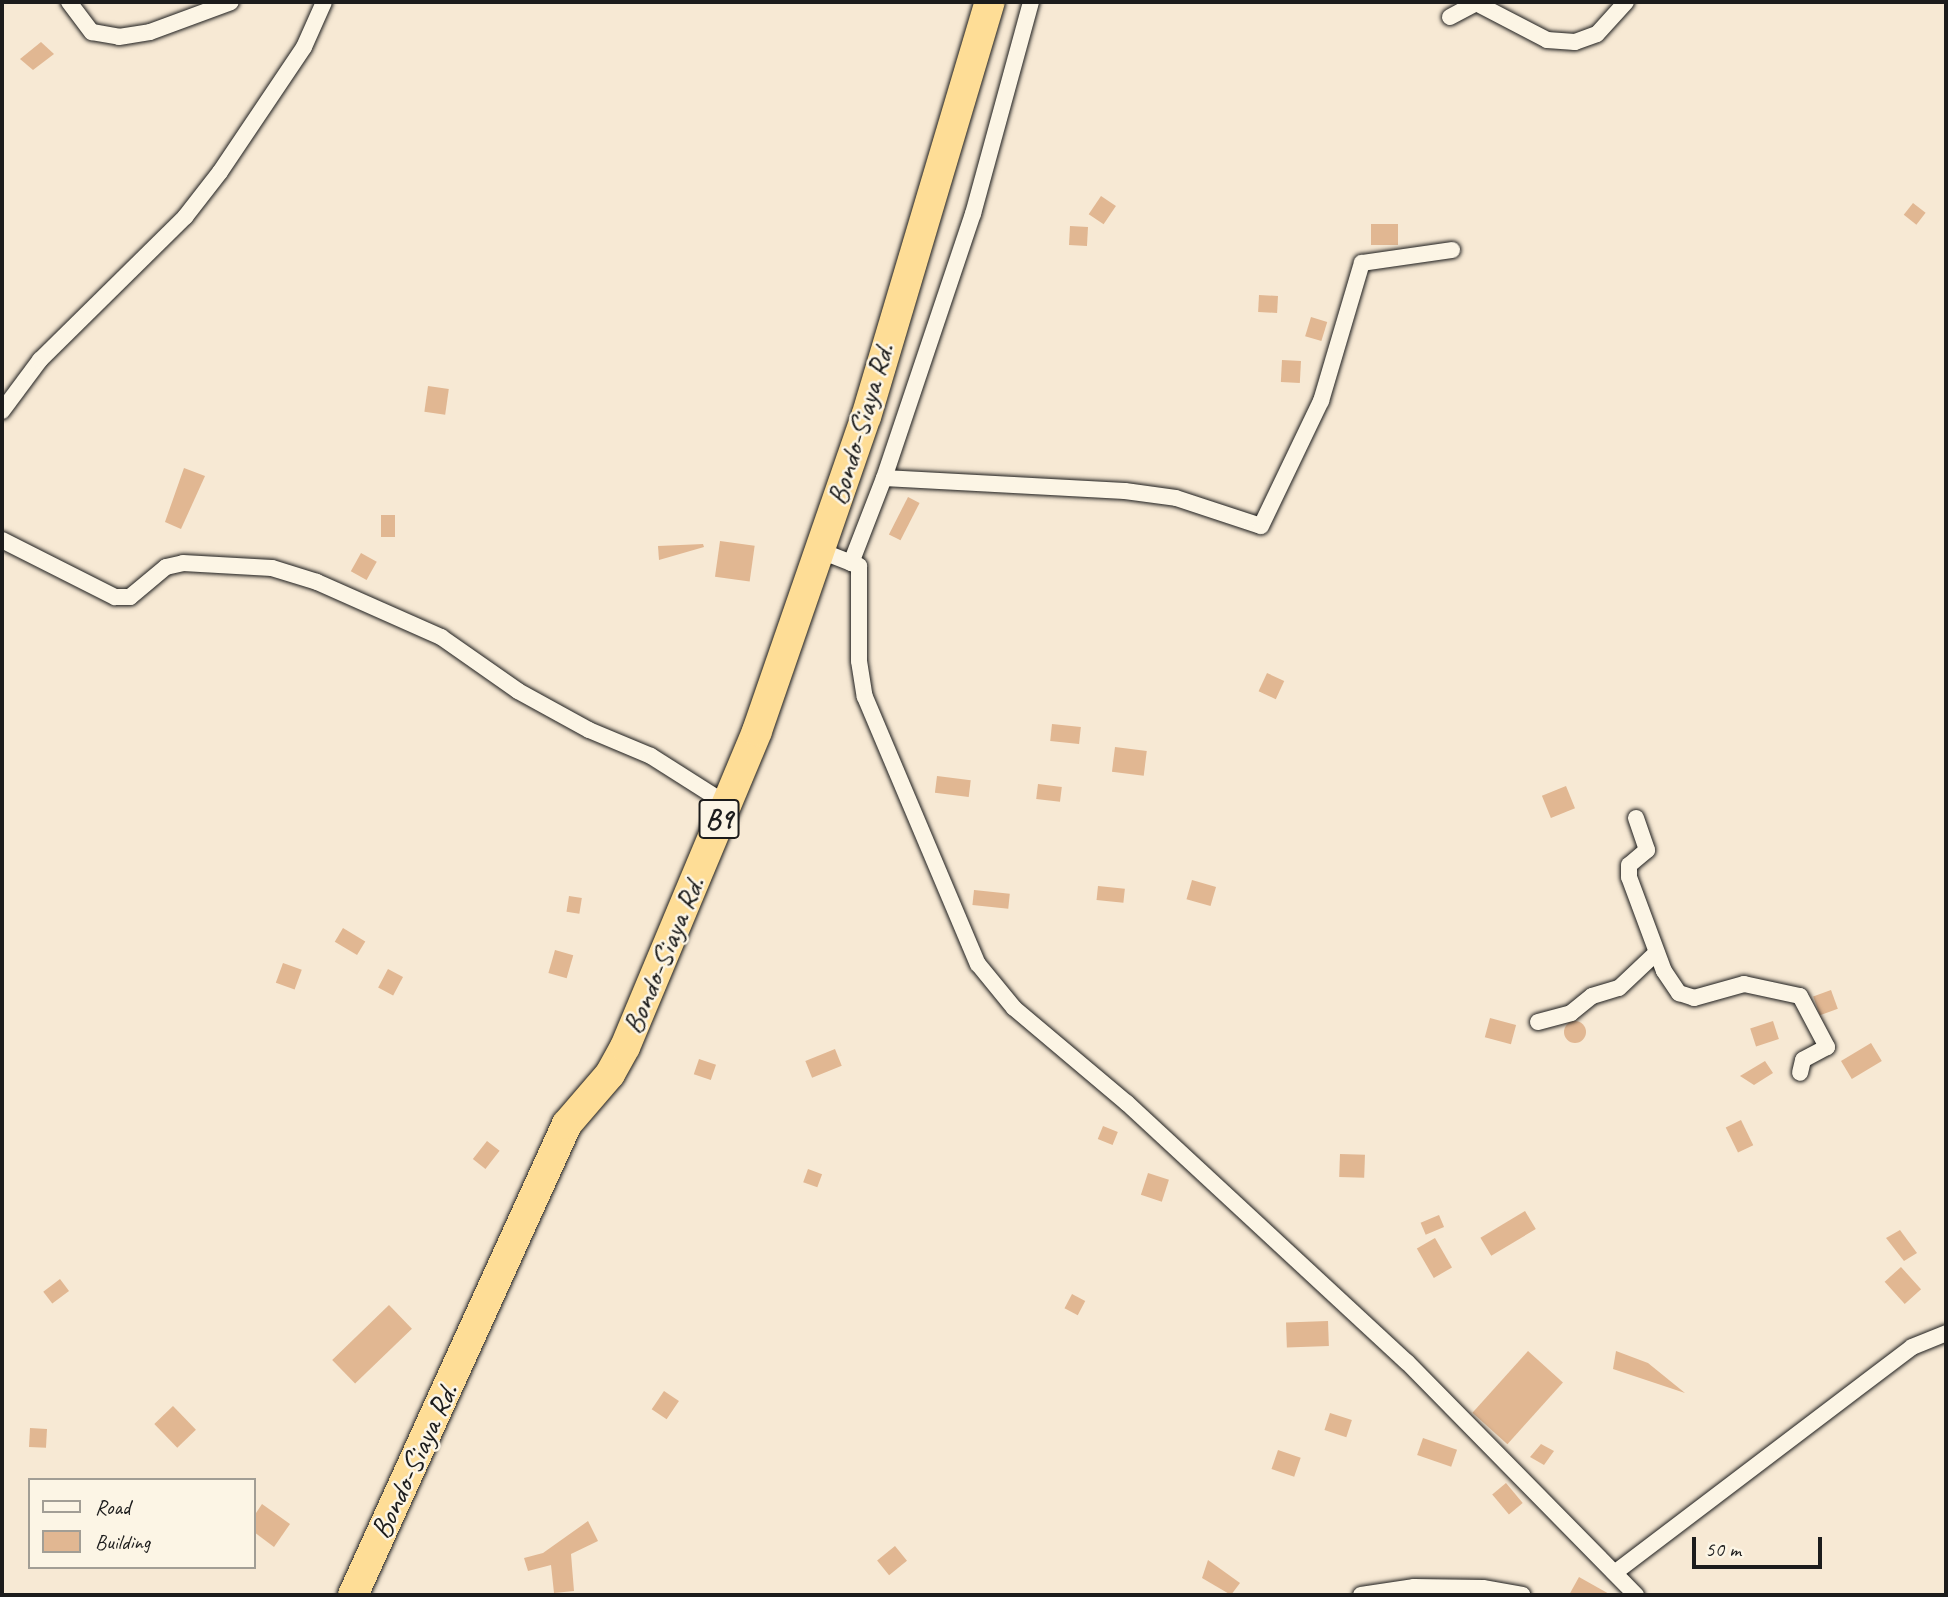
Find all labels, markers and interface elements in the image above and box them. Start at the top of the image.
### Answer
street label: Bondo-Siaya Rd. [818,338,902,510]
road number: B9 [698,794,740,844]
street label: Bondo-Siaya Rd. [614,871,712,1039]
street label: Bondo-Siaya Rd. [362,1377,466,1545]
legend [28,1478,256,1569]
text: Road [95,1494,130,1520]
scale bar [1696,1524,1826,1568]
text: Building [95,1529,150,1555]
text: 50 m [1705,1536,1741,1562]

